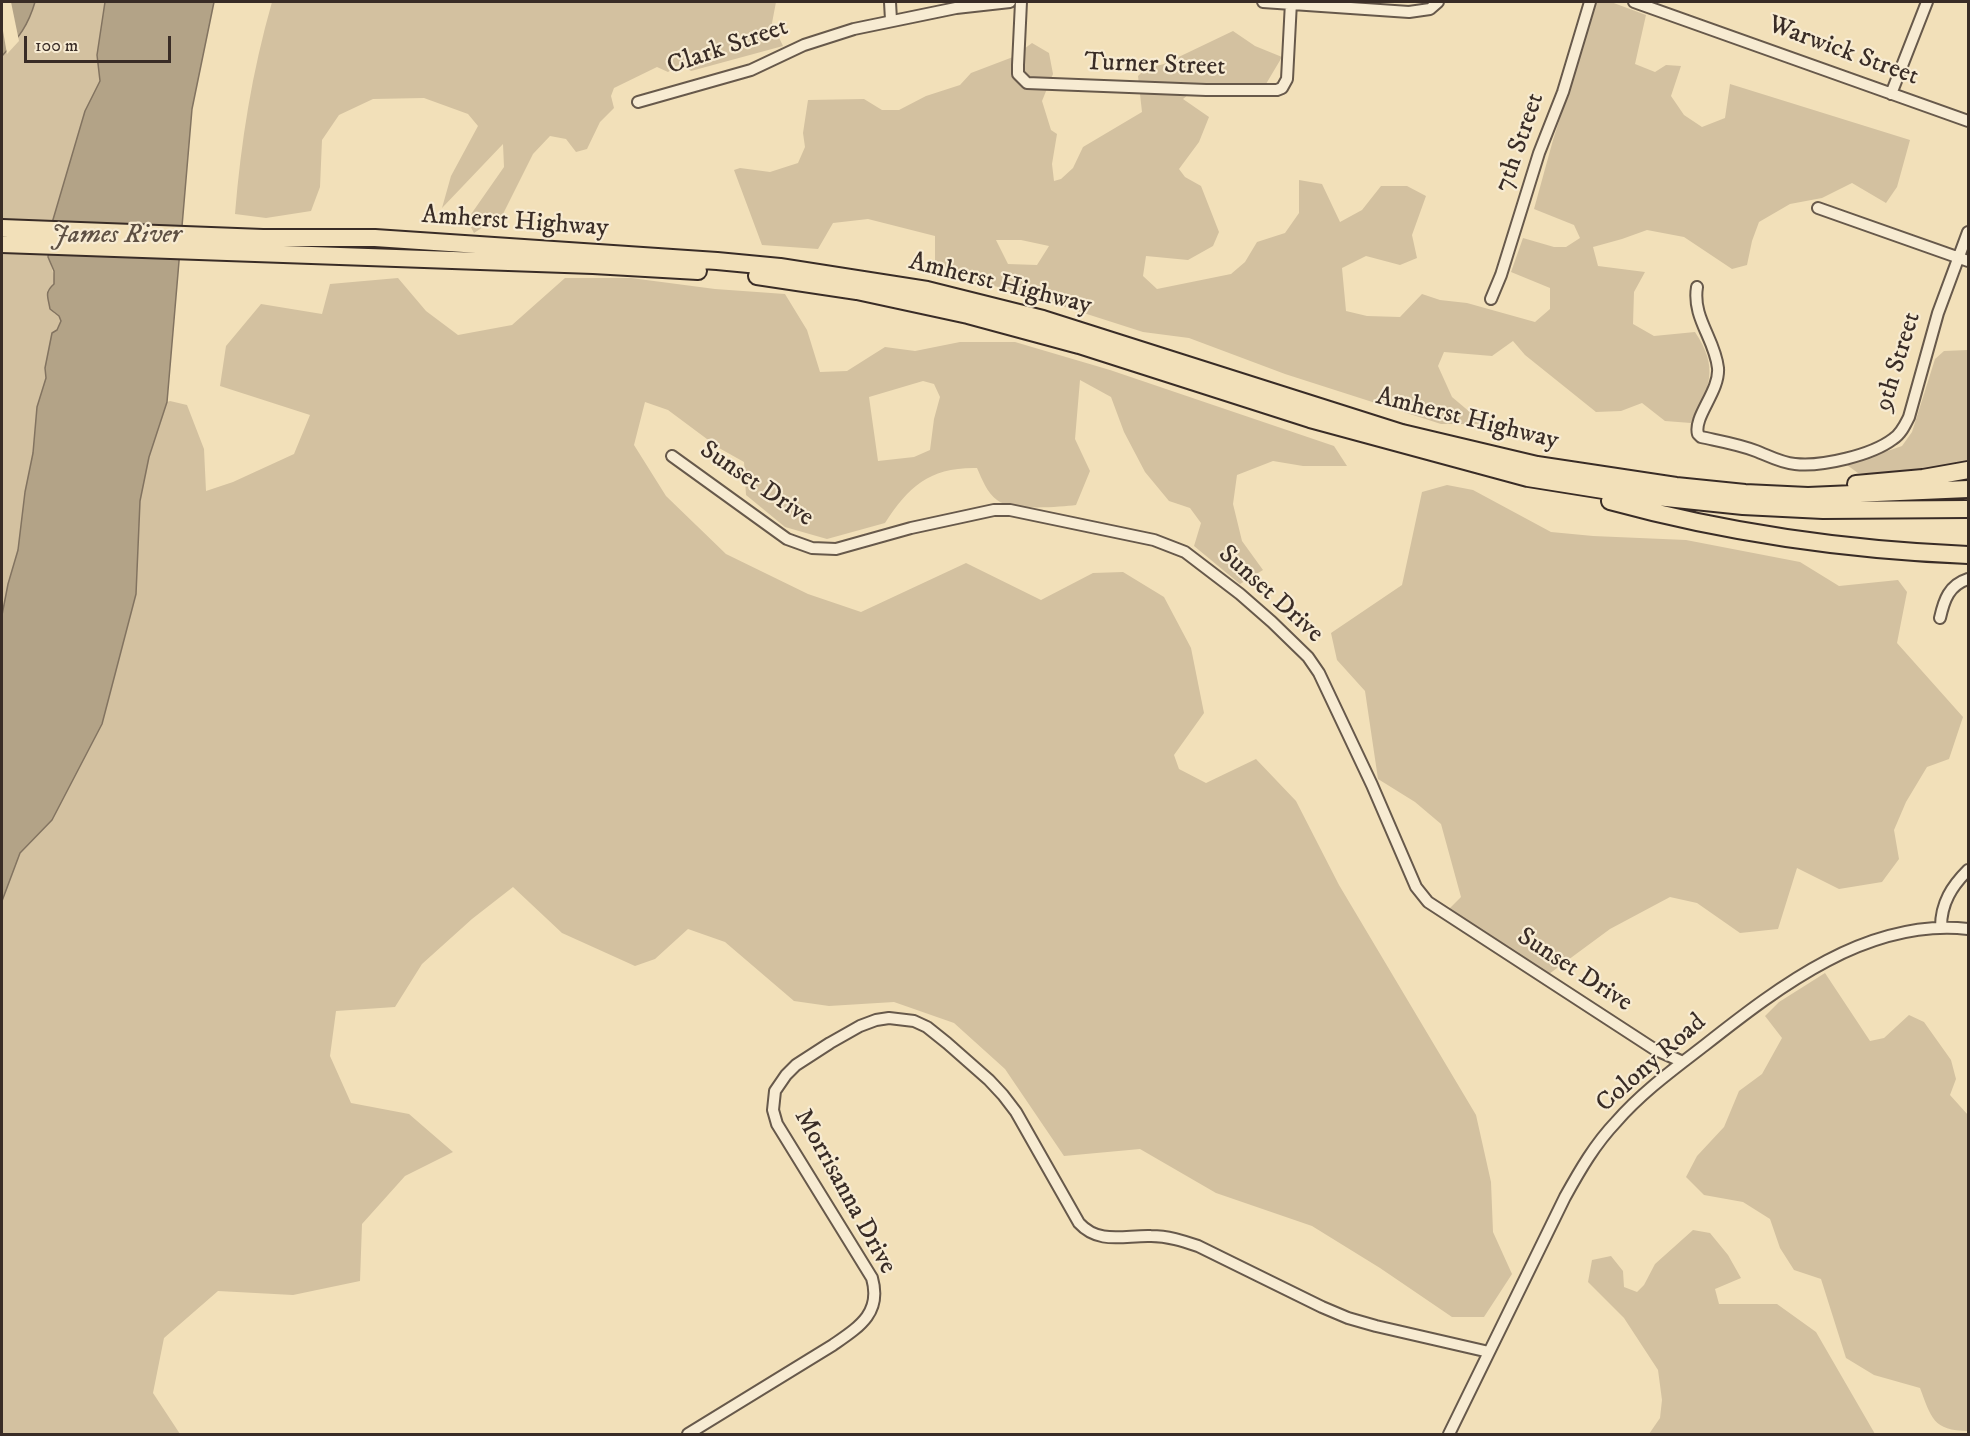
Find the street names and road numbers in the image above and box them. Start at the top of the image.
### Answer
street label: Warwick Street [1764,10,1922,94]
street label: Clark Street [664,13,792,83]
street label: Turner Street [1084,48,1226,84]
street label: 7th Street [1490,89,1552,197]
street label: Amherst Highway [421,201,609,245]
street label: Amherst Highway [905,247,1095,323]
street label: 9th Street [1869,309,1929,415]
street label: Amherst Highway [1372,382,1562,458]
street label: Sunset Drive [693,435,819,535]
street label: Sunset Drive [1211,540,1329,650]
street label: Sunset Drive [1511,922,1637,1020]
street label: Colony Road [1591,1008,1713,1120]
street label: Morrisanna Drive [786,1104,902,1280]

